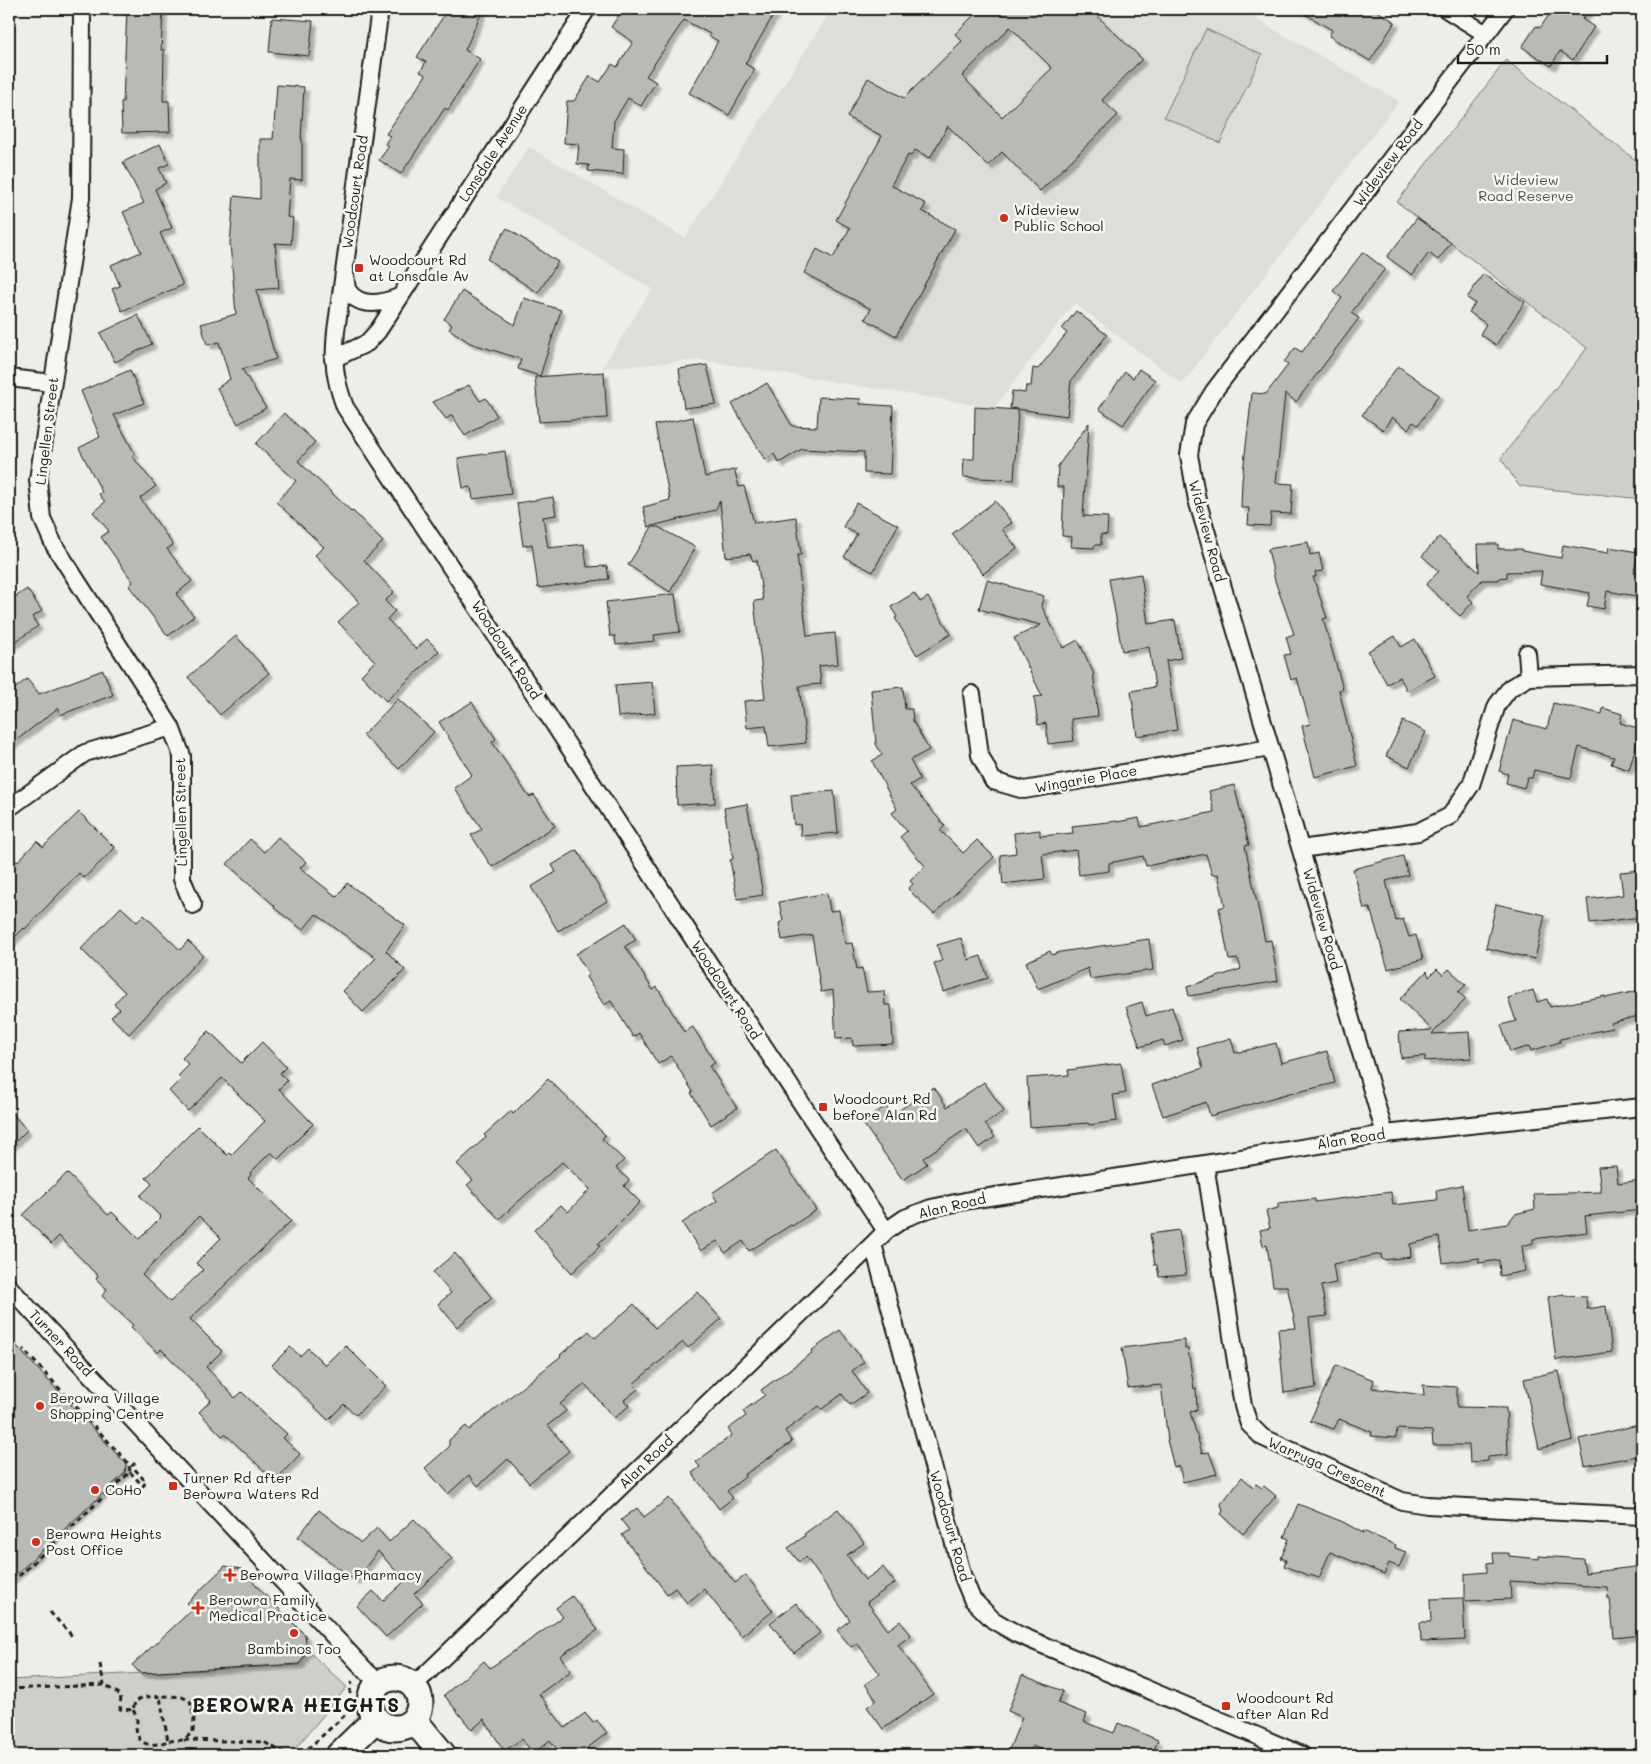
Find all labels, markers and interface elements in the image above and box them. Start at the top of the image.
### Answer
scale bar [1458,32,1607,64]
text: 50 m [1466,39,1501,59]
street label: Lonsdale Avenue [454,100,531,205]
street label: Wideview Road [1349,115,1427,210]
street label: Woodcourt Road [337,134,372,250]
park label: Wideview Road Reserve [1478,170,1574,205]
place label: Wideview Public School [1014,200,1104,235]
marker: Wideview Public School [998,212,1010,224]
place label: Woodcourt Rd at Lonsdale Av [369,250,469,285]
marker: Woodcourt Rd at Lonsdale Av [353,262,365,274]
street label: Lingellen Street [30,376,63,486]
street label: Wideview Road [1185,478,1230,584]
street label: Woodcourt Road [467,597,546,703]
street label: Lingellen Street [170,758,191,867]
street label: Wingarie Place [1033,760,1138,797]
street label: Wideview Road [1299,866,1346,972]
street label: Woodcourt Road [687,937,766,1043]
place label: Woodcourt Rd before Alan Rd [833,1089,937,1124]
marker: Woodcourt Rd before Alan Rd [817,1101,829,1113]
street label: Alan Road [1315,1124,1387,1153]
street label: Alan Road [916,1188,988,1223]
street label: Turner Road [25,1305,97,1380]
place label: Berowra Village Shopping Centre [50,1388,164,1423]
marker: Berowra Village Shopping Centre [34,1400,46,1412]
street label: Alan Road [614,1431,677,1492]
street label: Warruga Crescent [1265,1432,1389,1501]
place label: Turner Rd after Berowra Waters Rd [183,1468,319,1503]
street label: Woodcourt Road [926,1468,975,1584]
place label: CoHo [105,1480,142,1499]
marker: Turner Rd after Berowra Waters Rd [167,1480,179,1492]
marker: CoHo [89,1484,101,1496]
place label: Berowra Heights Post Office [46,1524,162,1559]
marker: Berowra Heights Post Office [30,1536,42,1548]
place label: Berowra Village Pharmacy [240,1565,422,1584]
marker: Berowra Village Pharmacy [224,1569,236,1581]
place label: Berowra Family Medical Practice [209,1590,327,1625]
marker: Berowra Family Medical Practice [191,1601,205,1615]
marker: Bambinos Too [288,1627,300,1639]
place label: Bambinos Too [247,1639,341,1658]
place label: Woodcourt Rd after Alan Rd [1236,1688,1334,1723]
district label: BEROWRA HEIGHTS [192,1692,400,1717]
marker: Woodcourt Rd after Alan Rd [1220,1700,1232,1712]

